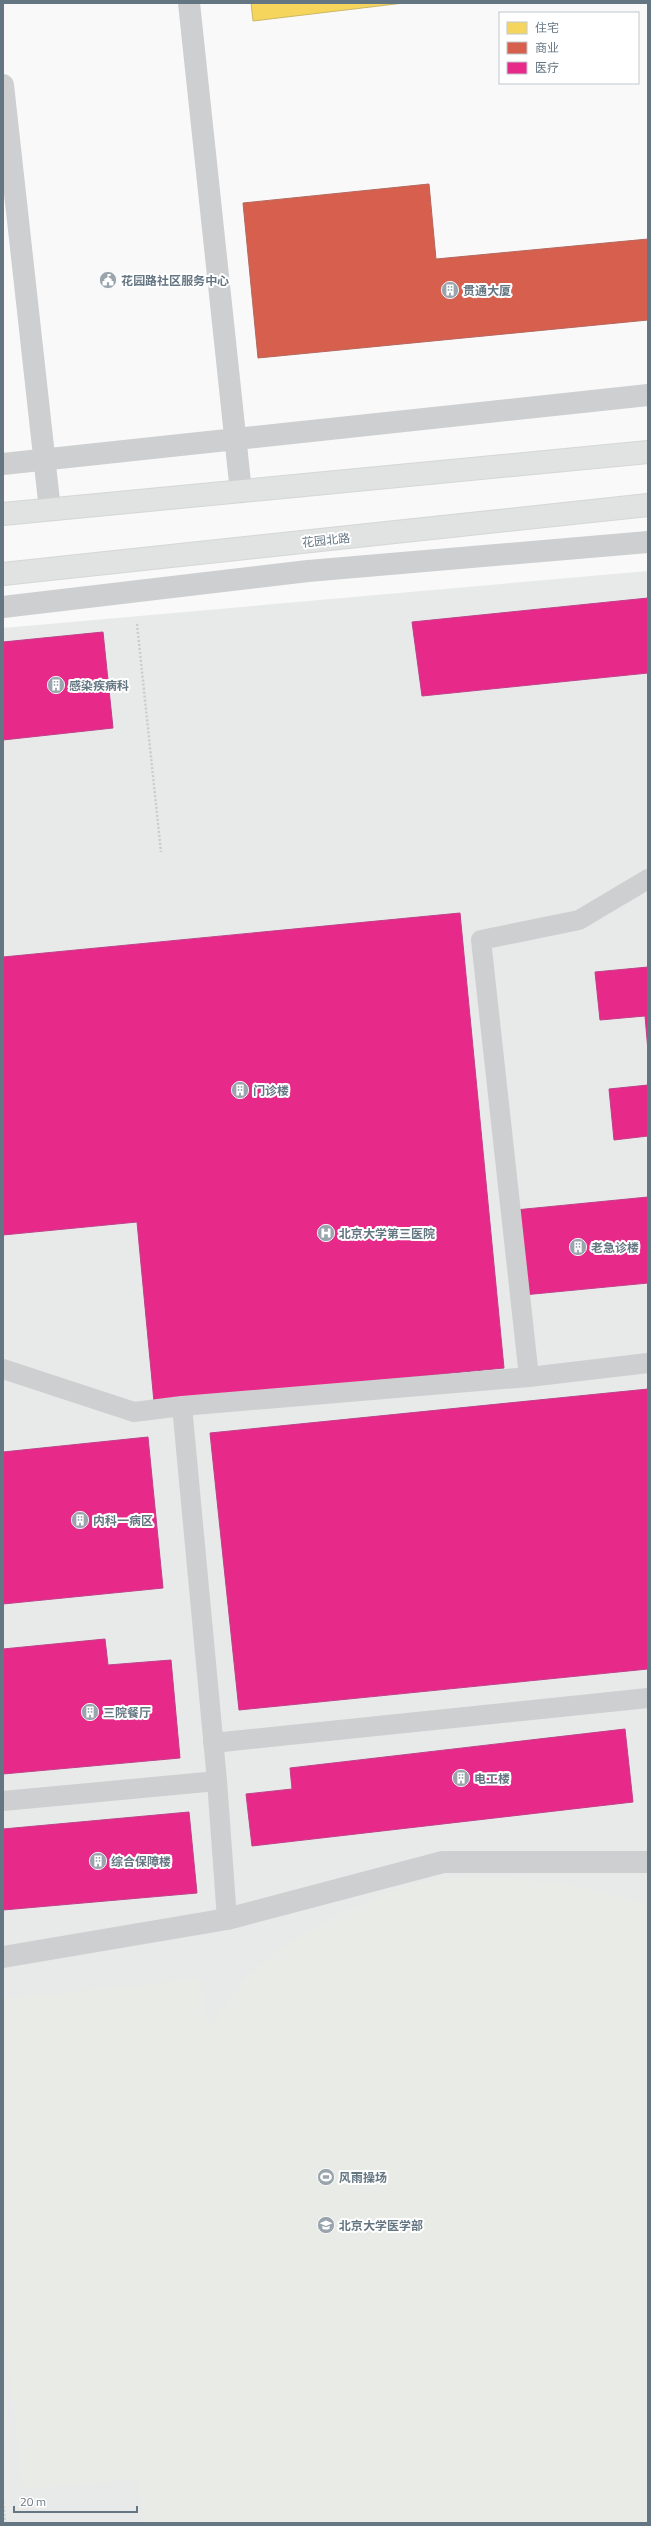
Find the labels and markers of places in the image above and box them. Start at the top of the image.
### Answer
public building icon: 花园路社区服务中心 [98,270,118,290]
place label: 花园路社区服务中心 [121,271,229,290]
building icon: 贯通大厦 [440,280,460,300]
place label: 贯通大厦 [463,281,511,300]
building icon: 感染疾病科 [46,675,66,695]
place label: 感染疾病科 [69,676,129,695]
building icon: 门诊楼 [230,1080,250,1100]
place label: 门诊楼 [253,1081,289,1100]
hospital icon: 北京大学第三医院 [316,1223,336,1243]
place label: 北京大学第三医院 [339,1224,435,1243]
building icon: 老急诊楼 [568,1237,588,1257]
place label: 老急诊楼 [591,1238,639,1257]
building icon: 内科一病区 [70,1510,90,1530]
place label: 内科一病区 [93,1511,153,1530]
building icon: 三院餐厅 [80,1702,100,1722]
place label: 三院餐厅 [103,1703,151,1722]
building icon: 电工楼 [451,1768,471,1788]
place label: 电工楼 [474,1769,510,1788]
building icon: 综合保障楼 [88,1851,108,1871]
place label: 综合保障楼 [111,1852,171,1871]
sports icon: 风雨操场 [316,2167,336,2187]
place label: 风雨操场 [339,2168,387,2187]
school or university icon: 北京大学医学部 [316,2215,336,2235]
place label: 北京大学医学部 [339,2216,423,2235]

